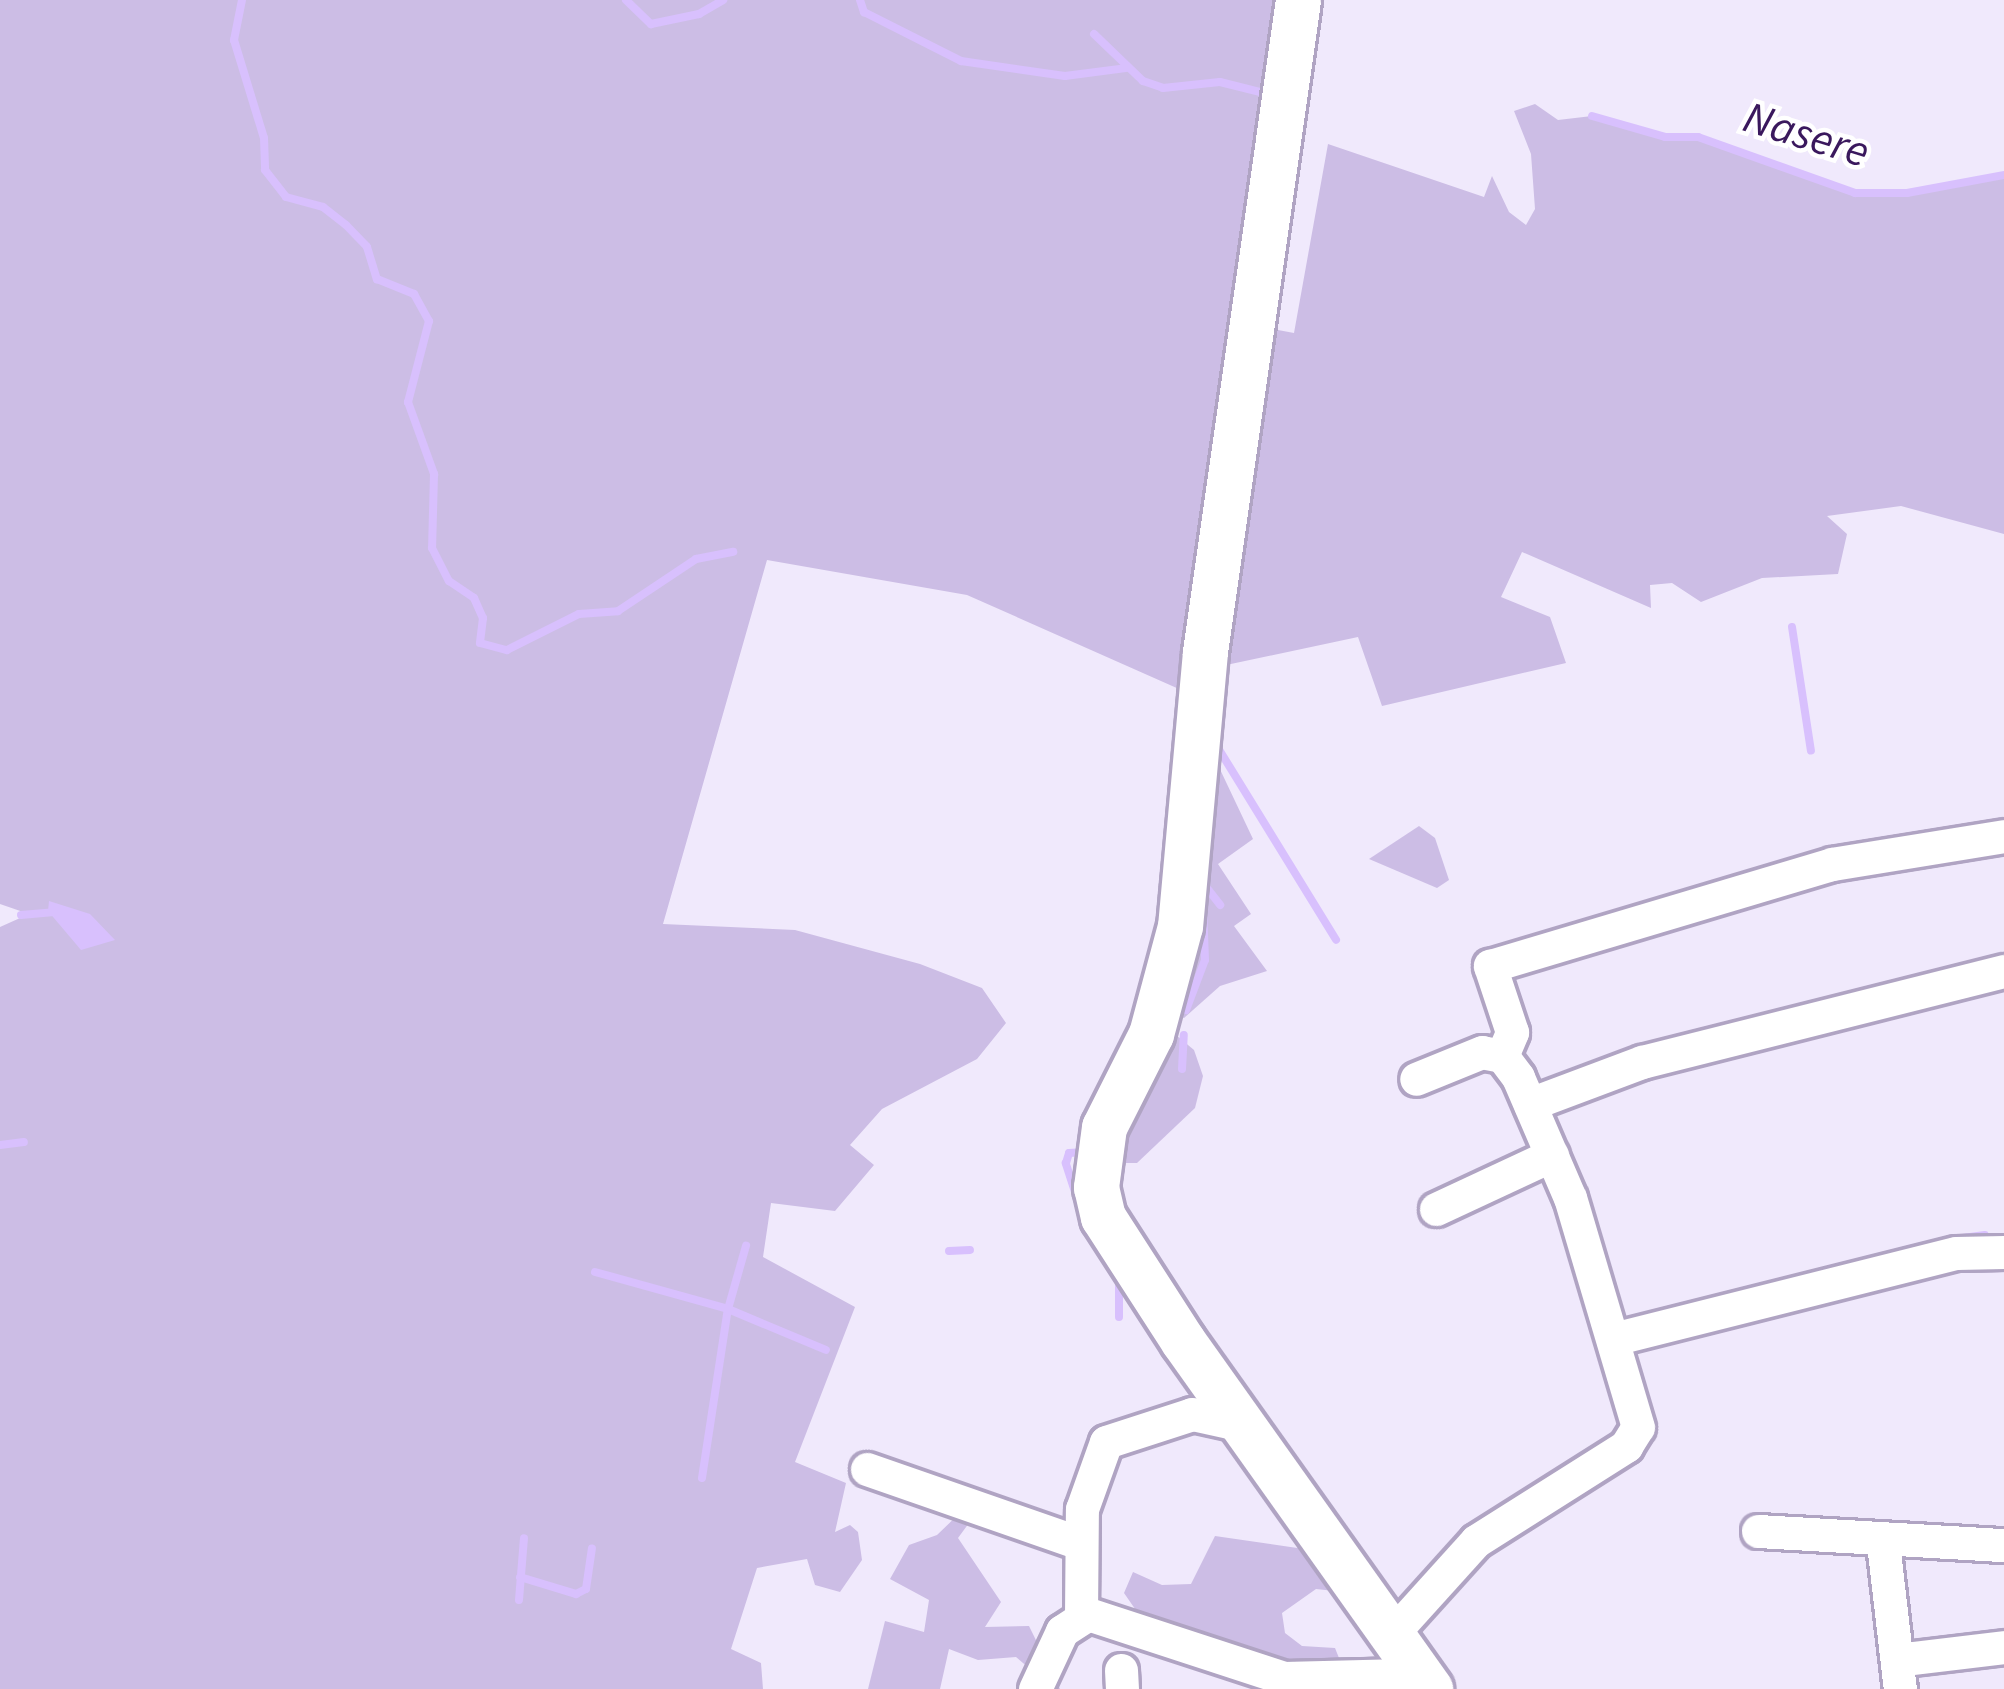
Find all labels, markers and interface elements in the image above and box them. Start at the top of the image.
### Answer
water label: Nasere [1737,91,1875,181]

